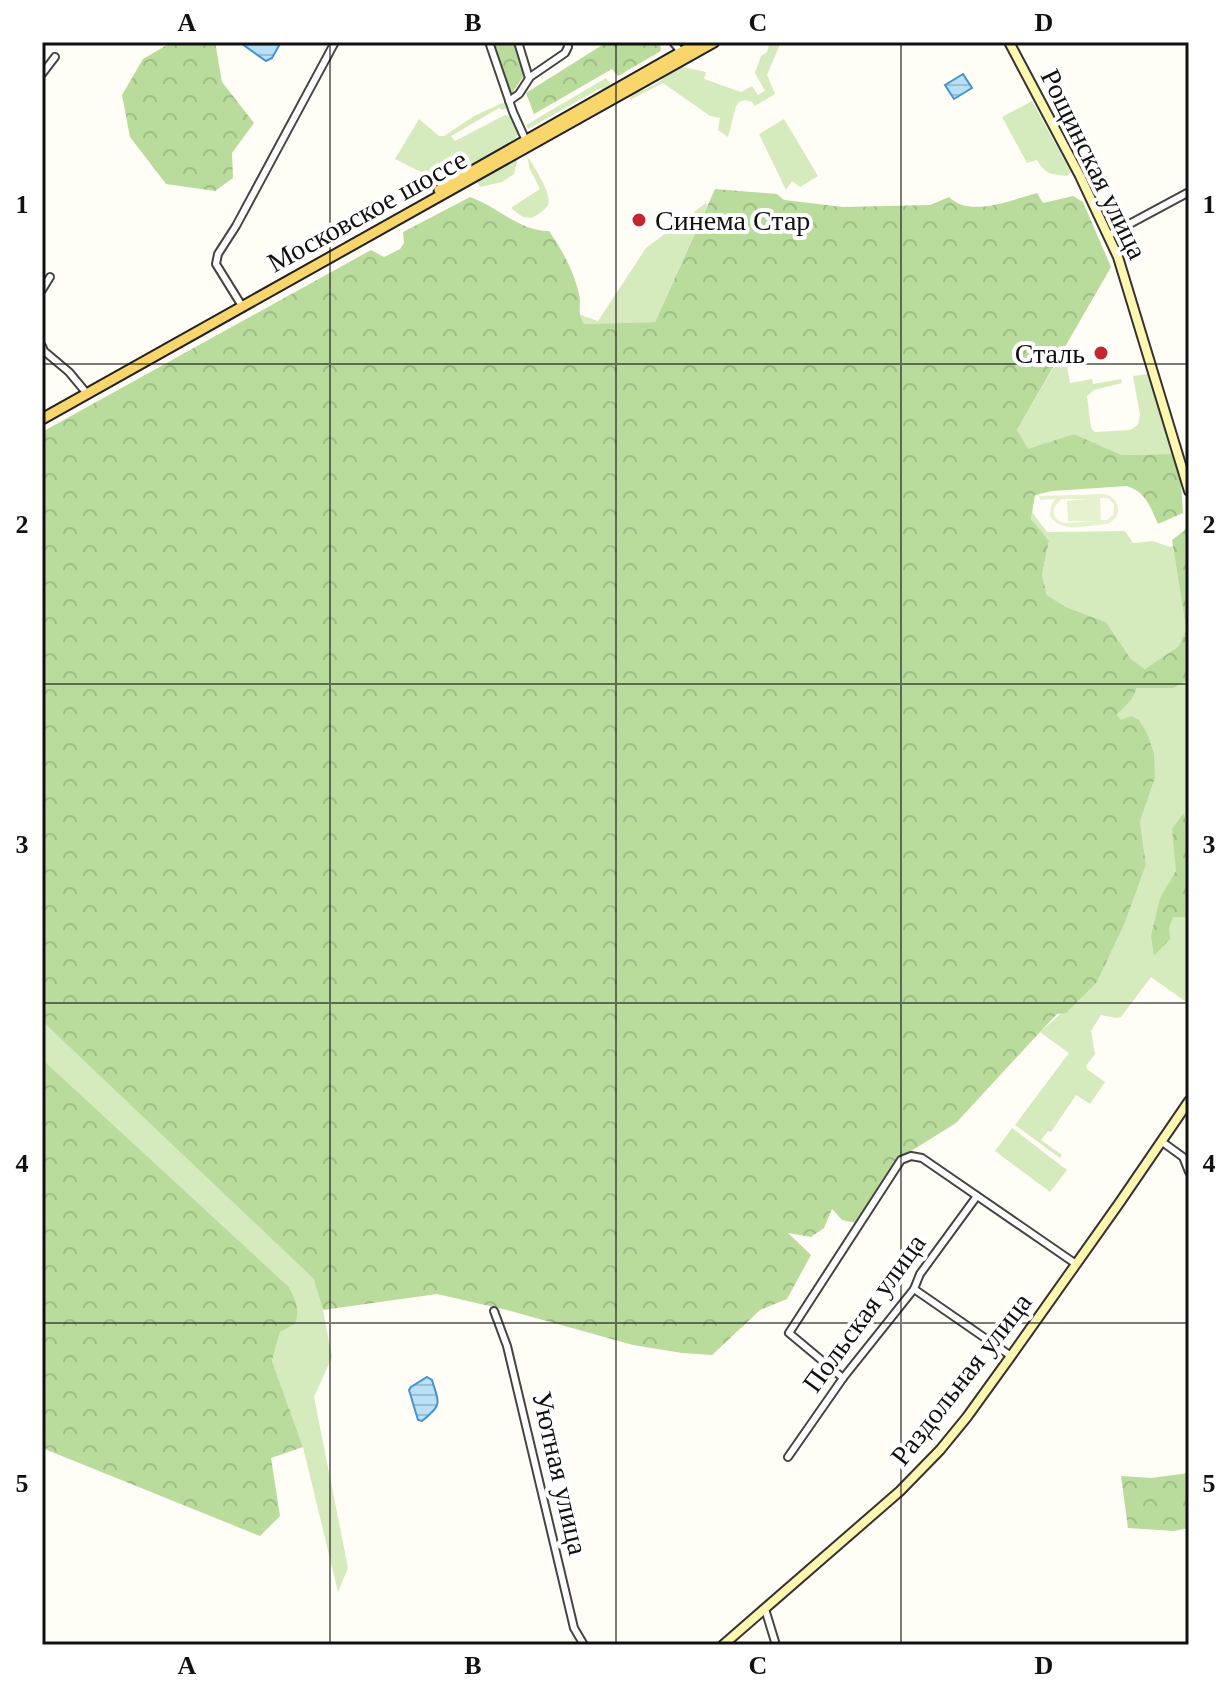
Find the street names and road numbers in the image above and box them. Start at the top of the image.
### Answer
street label: Рощинская улица [1035,64,1154,265]
street label: Московское шоссе [262,143,472,279]
street label: Польская улица [796,1228,932,1398]
street label: Раздольная улица [884,1286,1038,1471]
street label: Уютная улица [526,1388,594,1558]

